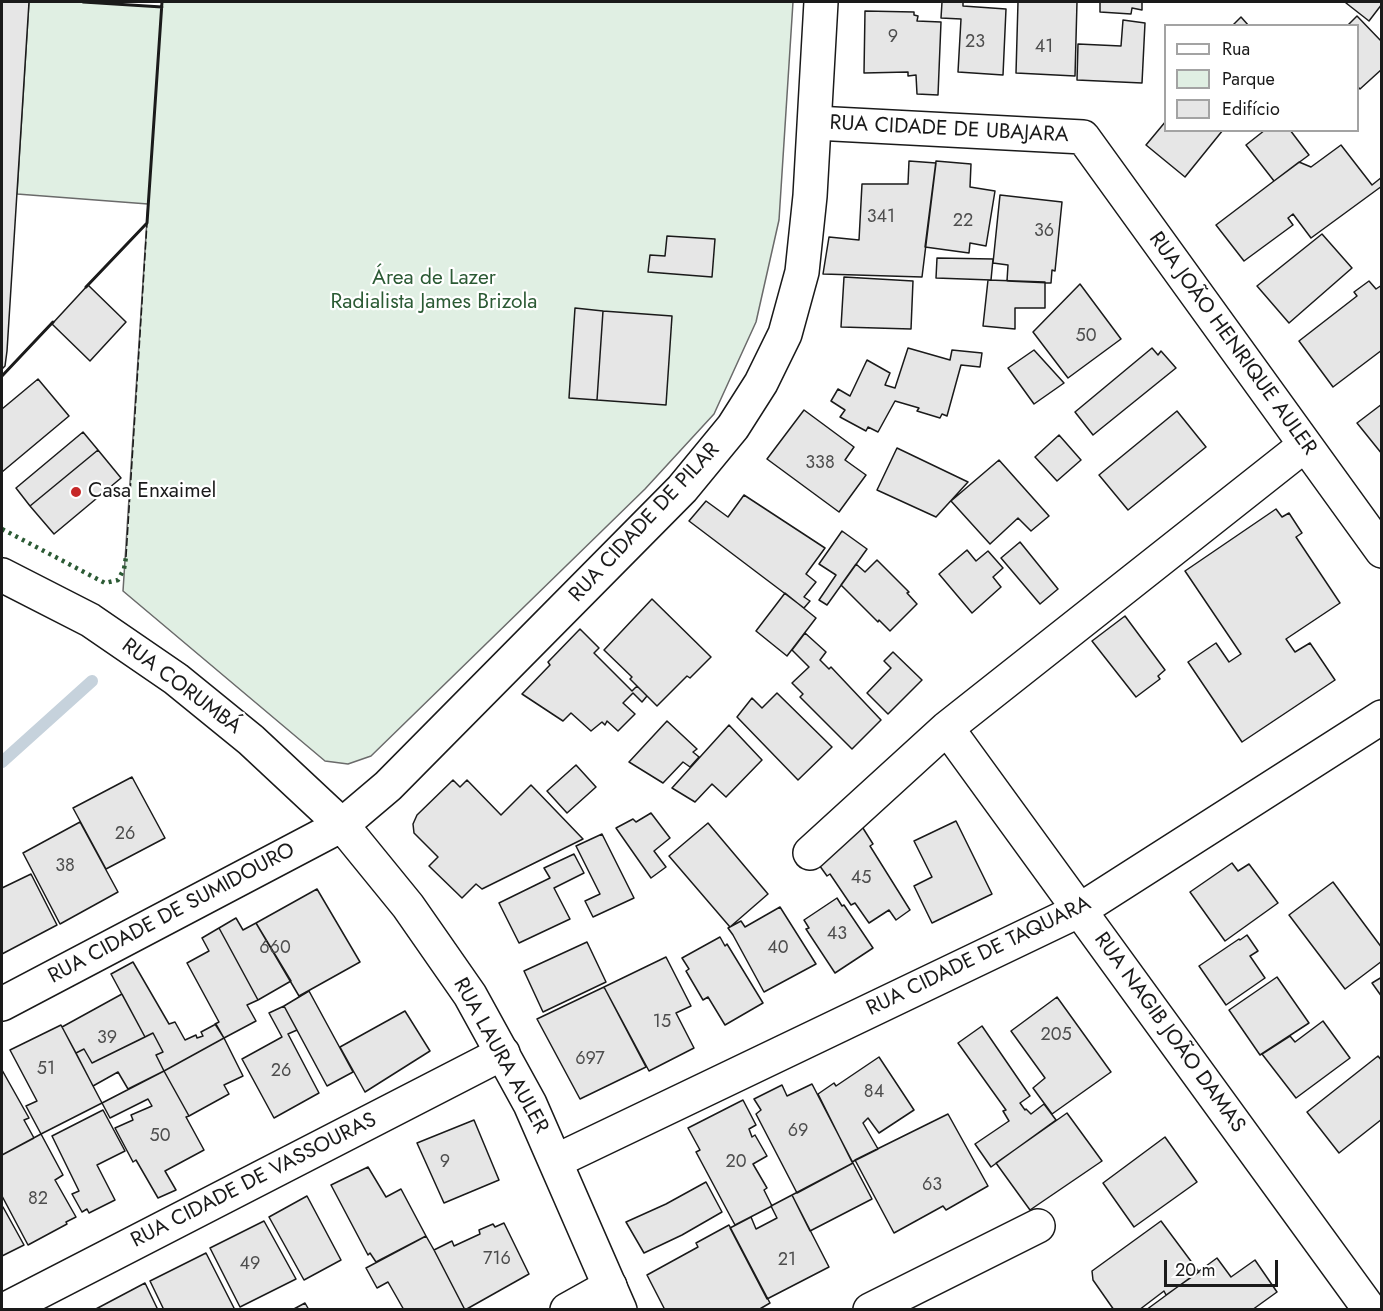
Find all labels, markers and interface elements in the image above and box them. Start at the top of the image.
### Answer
legend [1164,24,1359,132]
house number: 9 [888,27,898,49]
house number: 23 [965,32,985,54]
text: Rua [1222,36,1250,62]
house number: 41 [1035,37,1053,59]
text: Parque [1222,66,1275,92]
text: Edifício [1222,96,1280,122]
street label: RUA CIDADE DE UBAJARA [829,111,1069,149]
house number: 341 [867,207,895,229]
house number: 22 [953,211,973,233]
house number: 36 [1034,221,1054,243]
street label: RUA JOÃO HENRIQUE AULER [1143,228,1321,460]
park label: Área de Lazer Radialista James Brizola [331,266,537,316]
house number: 50 [1076,326,1096,348]
street label: RUA CIDADE DE PILAR [565,438,725,608]
house number: 338 [805,453,835,475]
place label: Casa Enxaimel [88,479,216,505]
marker: Casa Enxaimel [69,485,83,499]
street label: RUA CORUMBÁ [116,634,246,740]
house number: 26 [115,824,135,846]
street label: RUA CIDADE DE SUMIDOURO [44,838,300,990]
house number: 38 [55,856,75,878]
house number: 45 [851,868,871,890]
street label: RUA CIDADE DE TAQUARA [863,892,1095,1022]
house number: 43 [827,924,847,946]
street label: RUA NAGIB JOÃO DAMAS [1088,928,1250,1138]
house number: 660 [259,938,291,960]
house number: 40 [767,938,789,960]
street label: RUA LAURA AULER [447,974,553,1138]
house number: 15 [653,1012,671,1034]
house number: 205 [1040,1025,1072,1047]
house number: 39 [97,1028,117,1050]
house number: 697 [575,1049,605,1071]
house number: 51 [37,1059,55,1081]
house number: 26 [271,1061,291,1083]
house number: 84 [864,1082,884,1104]
street label: RUA CIDADE DE VASSOURAS [127,1108,381,1254]
house number: 69 [788,1121,808,1143]
house number: 50 [150,1126,170,1148]
house number: 9 [440,1152,450,1174]
house number: 20 [725,1152,747,1174]
house number: 63 [922,1175,942,1197]
house number: 82 [28,1189,48,1211]
scale bar [1167,1248,1281,1286]
house number: 716 [483,1249,511,1271]
house number: 21 [778,1250,796,1272]
house number: 49 [240,1254,260,1276]
text: 20 m [1175,1257,1215,1283]

